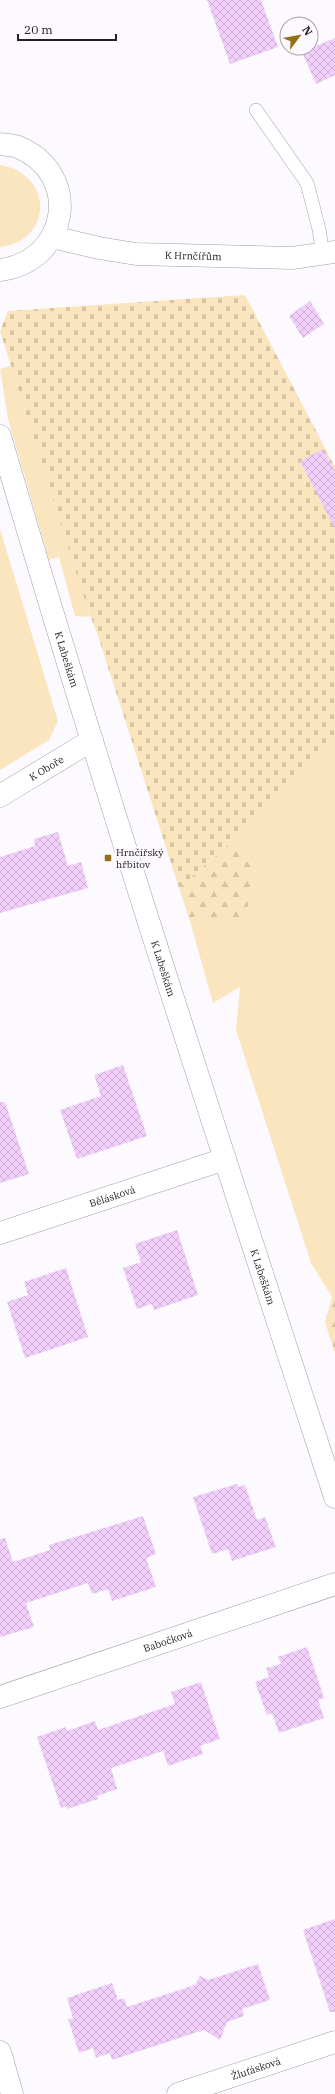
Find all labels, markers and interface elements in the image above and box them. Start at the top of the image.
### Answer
scale bar [18,16,116,42]
north arrow [279,16,319,56]
text: 20 m [24,22,53,37]
text: N [299,23,316,38]
street label: K Hrnčířům [165,248,222,263]
street label: K Labeškám [52,630,82,689]
street label: K Oboře [26,752,66,783]
place label: Hrnčířský hřbitov [116,846,164,871]
marker: Hrnčířský hřbitov [103,853,113,863]
street label: K Labeškám [149,939,179,998]
street label: Bělásková [88,1182,137,1210]
street label: K Labeškám [248,1247,278,1307]
street label: Babočková [141,1626,194,1655]
street label: Žluťásková [229,2054,283,2082]

